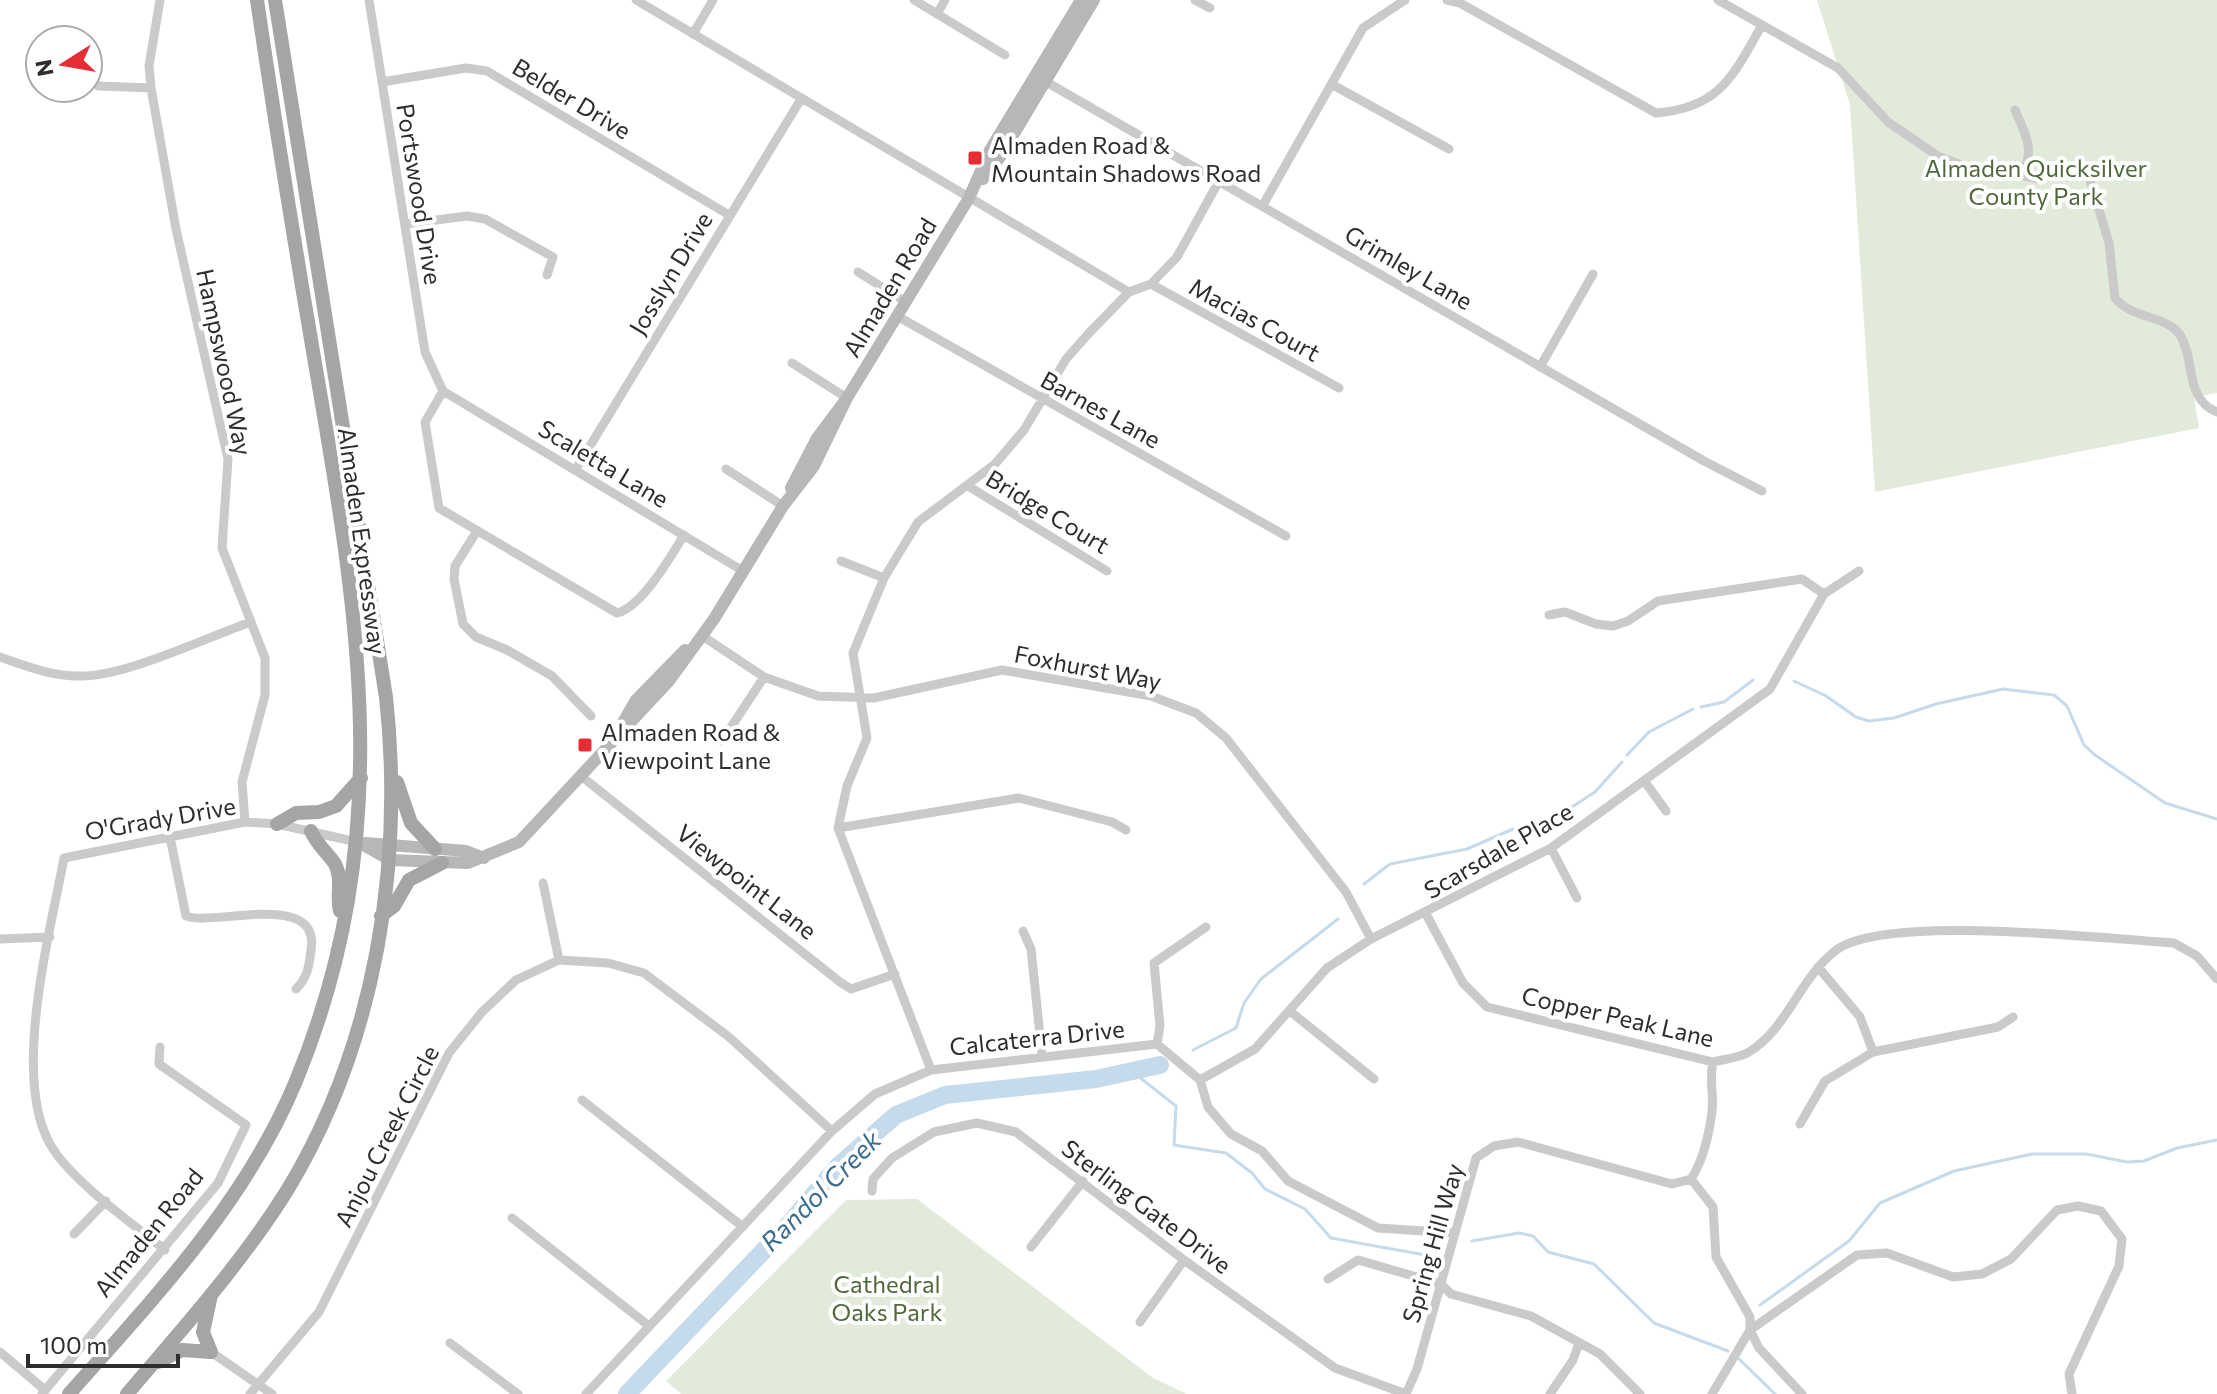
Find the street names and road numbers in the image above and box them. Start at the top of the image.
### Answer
street label: Belder Drive [508,51,636,145]
street label: Portswood Drive [391,101,449,287]
street label: Josslyn Drive [622,206,718,340]
street label: Almaden Road [836,212,942,362]
street label: Grimley Lane [1340,219,1478,315]
street label: Hampswood Way [191,266,259,458]
street label: Macias Court [1185,271,1326,367]
street label: Barnes Lane [1036,364,1166,454]
street label: Scaletta Lane [534,413,674,513]
street label: Almaden Expressway [333,425,393,657]
street label: Bridge Court [981,463,1115,559]
street label: Foxhurst Way [1012,639,1164,695]
street label: O'Grady Drive [82,790,238,846]
street label: Scarsdale Place [1419,796,1577,904]
street label: Viewpoint Lane [671,817,823,945]
street label: Copper Peak Lane [1519,980,1717,1052]
street label: Calcaterra Drive [948,1013,1126,1061]
street label: Anjou Creek Circle [328,1040,444,1232]
street label: Sterling Gate Drive [1057,1133,1237,1279]
street label: Spring Hill Way [1395,1160,1469,1326]
street label: Almaden Road [87,1162,209,1302]

